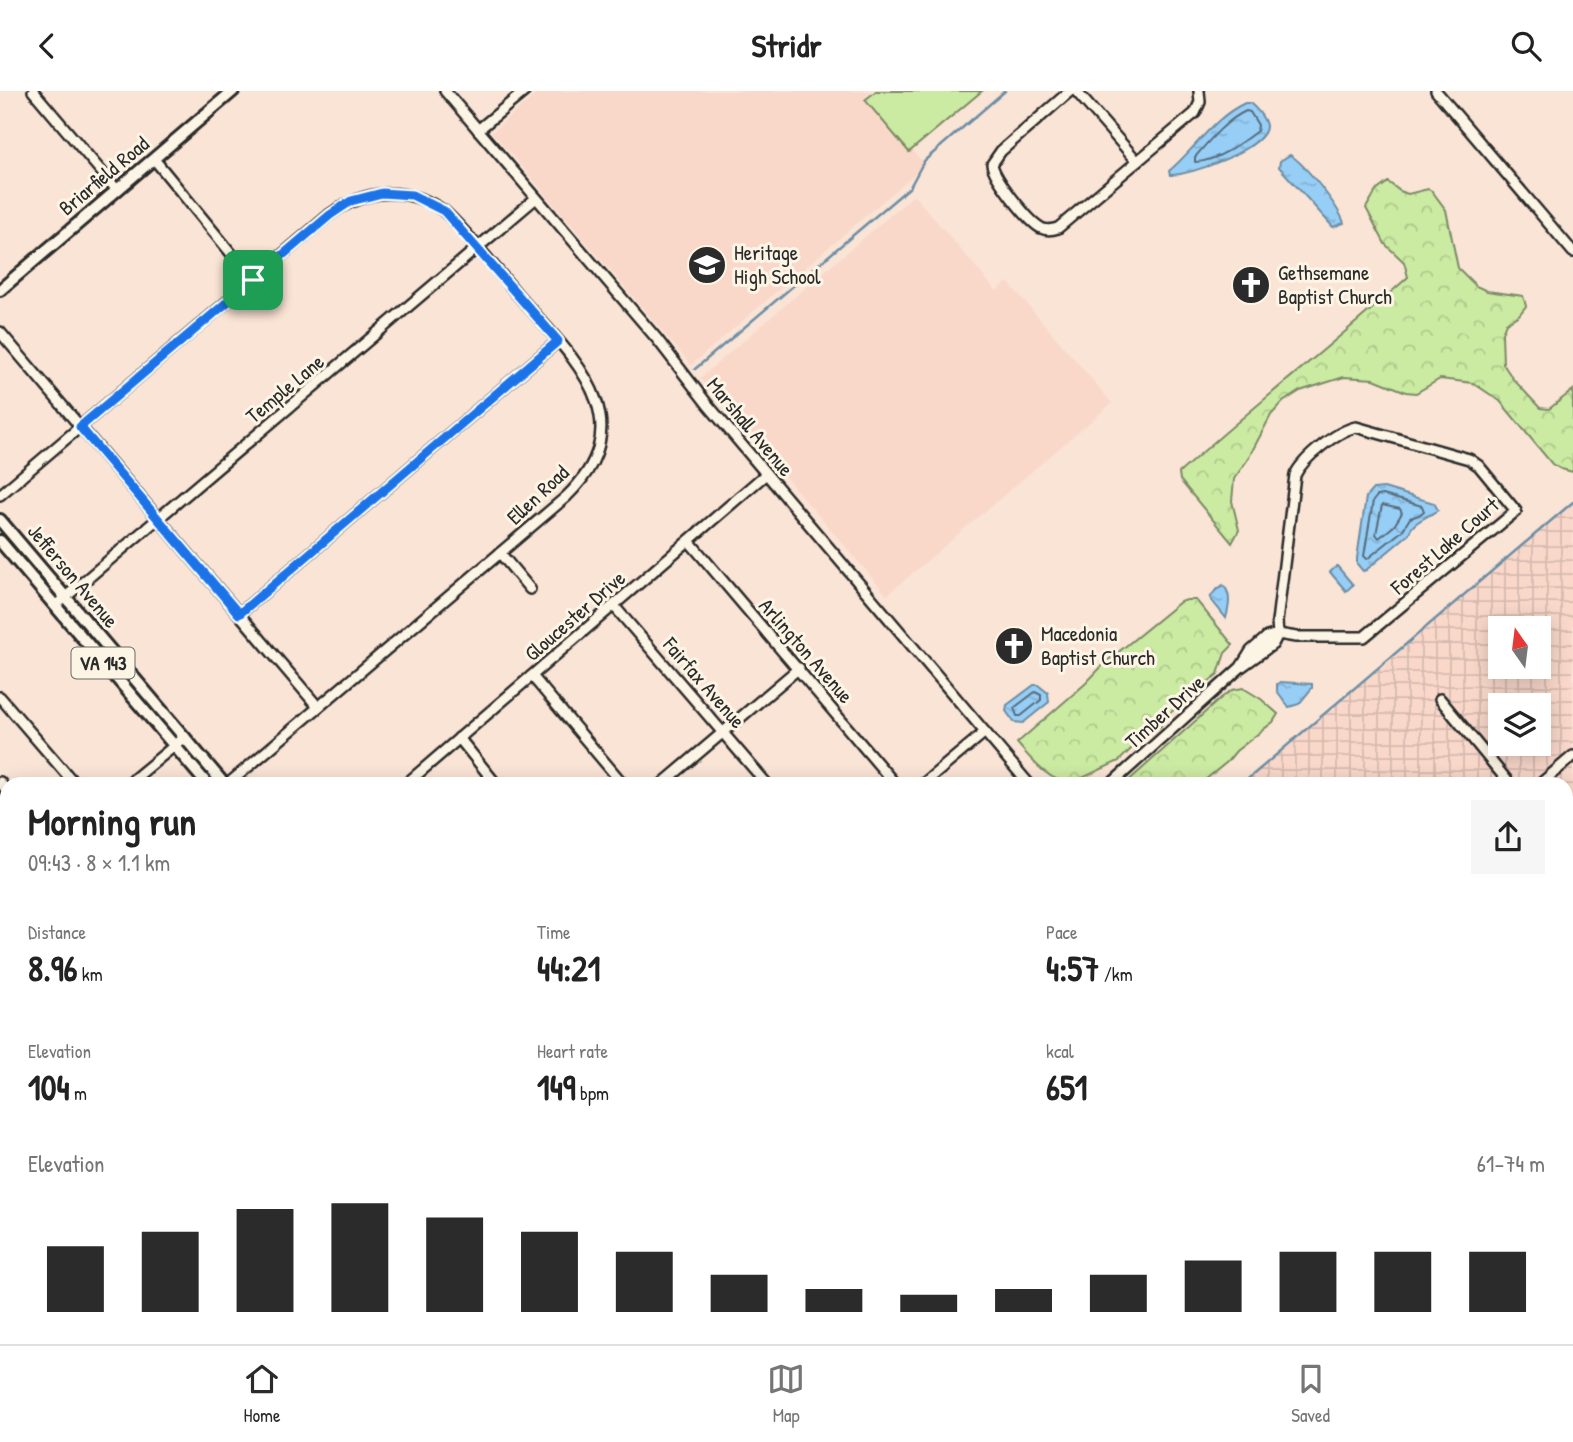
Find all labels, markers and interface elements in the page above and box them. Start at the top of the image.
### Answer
text: Stridr [752,24,821,67]
icon: back [28,27,66,65]
icon: search [1507,27,1545,65]
street label: Briarfield Road [52,129,155,222]
place label: Heritage High School [734,238,821,291]
school or university icon: Heritage High School [686,244,728,286]
pin [223,250,283,310]
place label: Gethsemane Baptist Church [1278,258,1392,311]
icon: arrive [234,261,272,299]
church icon: Gethsemane Baptist Church [1230,264,1272,306]
street label: Temple Lane [239,347,330,430]
street label: Marshall Avenue [700,371,800,482]
street label: Ellen Road [500,458,575,531]
street label: Forest Lake Court [1384,490,1506,601]
street label: Jefferson Avenue [21,517,126,634]
street label: Gloucester Drive [518,564,631,668]
street label: Arlington Avenue [753,592,860,710]
north arrow [1488,616,1550,679]
map controls [1488,616,1551,756]
place label: Macedonia Baptist Church [1041,619,1155,672]
church icon: Macedonia Baptist Church [993,625,1035,667]
street label: Fairfax Avenue [656,630,752,735]
road number: VA 143 [72,647,134,678]
street label: Timber Drive [1118,668,1211,755]
button: layers [1488,693,1551,756]
text: Morning run [28,795,196,847]
button: share [1471,800,1545,874]
text: 09:43 · 8 × 1.1 km [28,847,170,878]
text: Distance [28,919,86,945]
text: Time [537,919,571,945]
text: Pace [1046,919,1078,945]
text: 8.96 [28,945,77,992]
text: 44:21 [537,945,600,992]
text: 4:57 [1046,945,1099,992]
text: km [77,961,103,987]
text: /km [1099,961,1133,987]
text: Elevation [28,1038,91,1064]
text: Heart rate [537,1038,608,1064]
text: kcal [1046,1038,1074,1064]
text: 104 [28,1064,70,1111]
text: 149 [537,1064,576,1111]
text: 651 [1046,1064,1087,1111]
text: m [70,1080,87,1106]
text: bpm [576,1080,609,1106]
text: Elevation [28,1148,104,1179]
text: 61–74 m [1477,1148,1545,1179]
tab: Home [243,1360,281,1428]
tab: Map [767,1360,805,1428]
tab: Saved [1291,1360,1330,1428]

